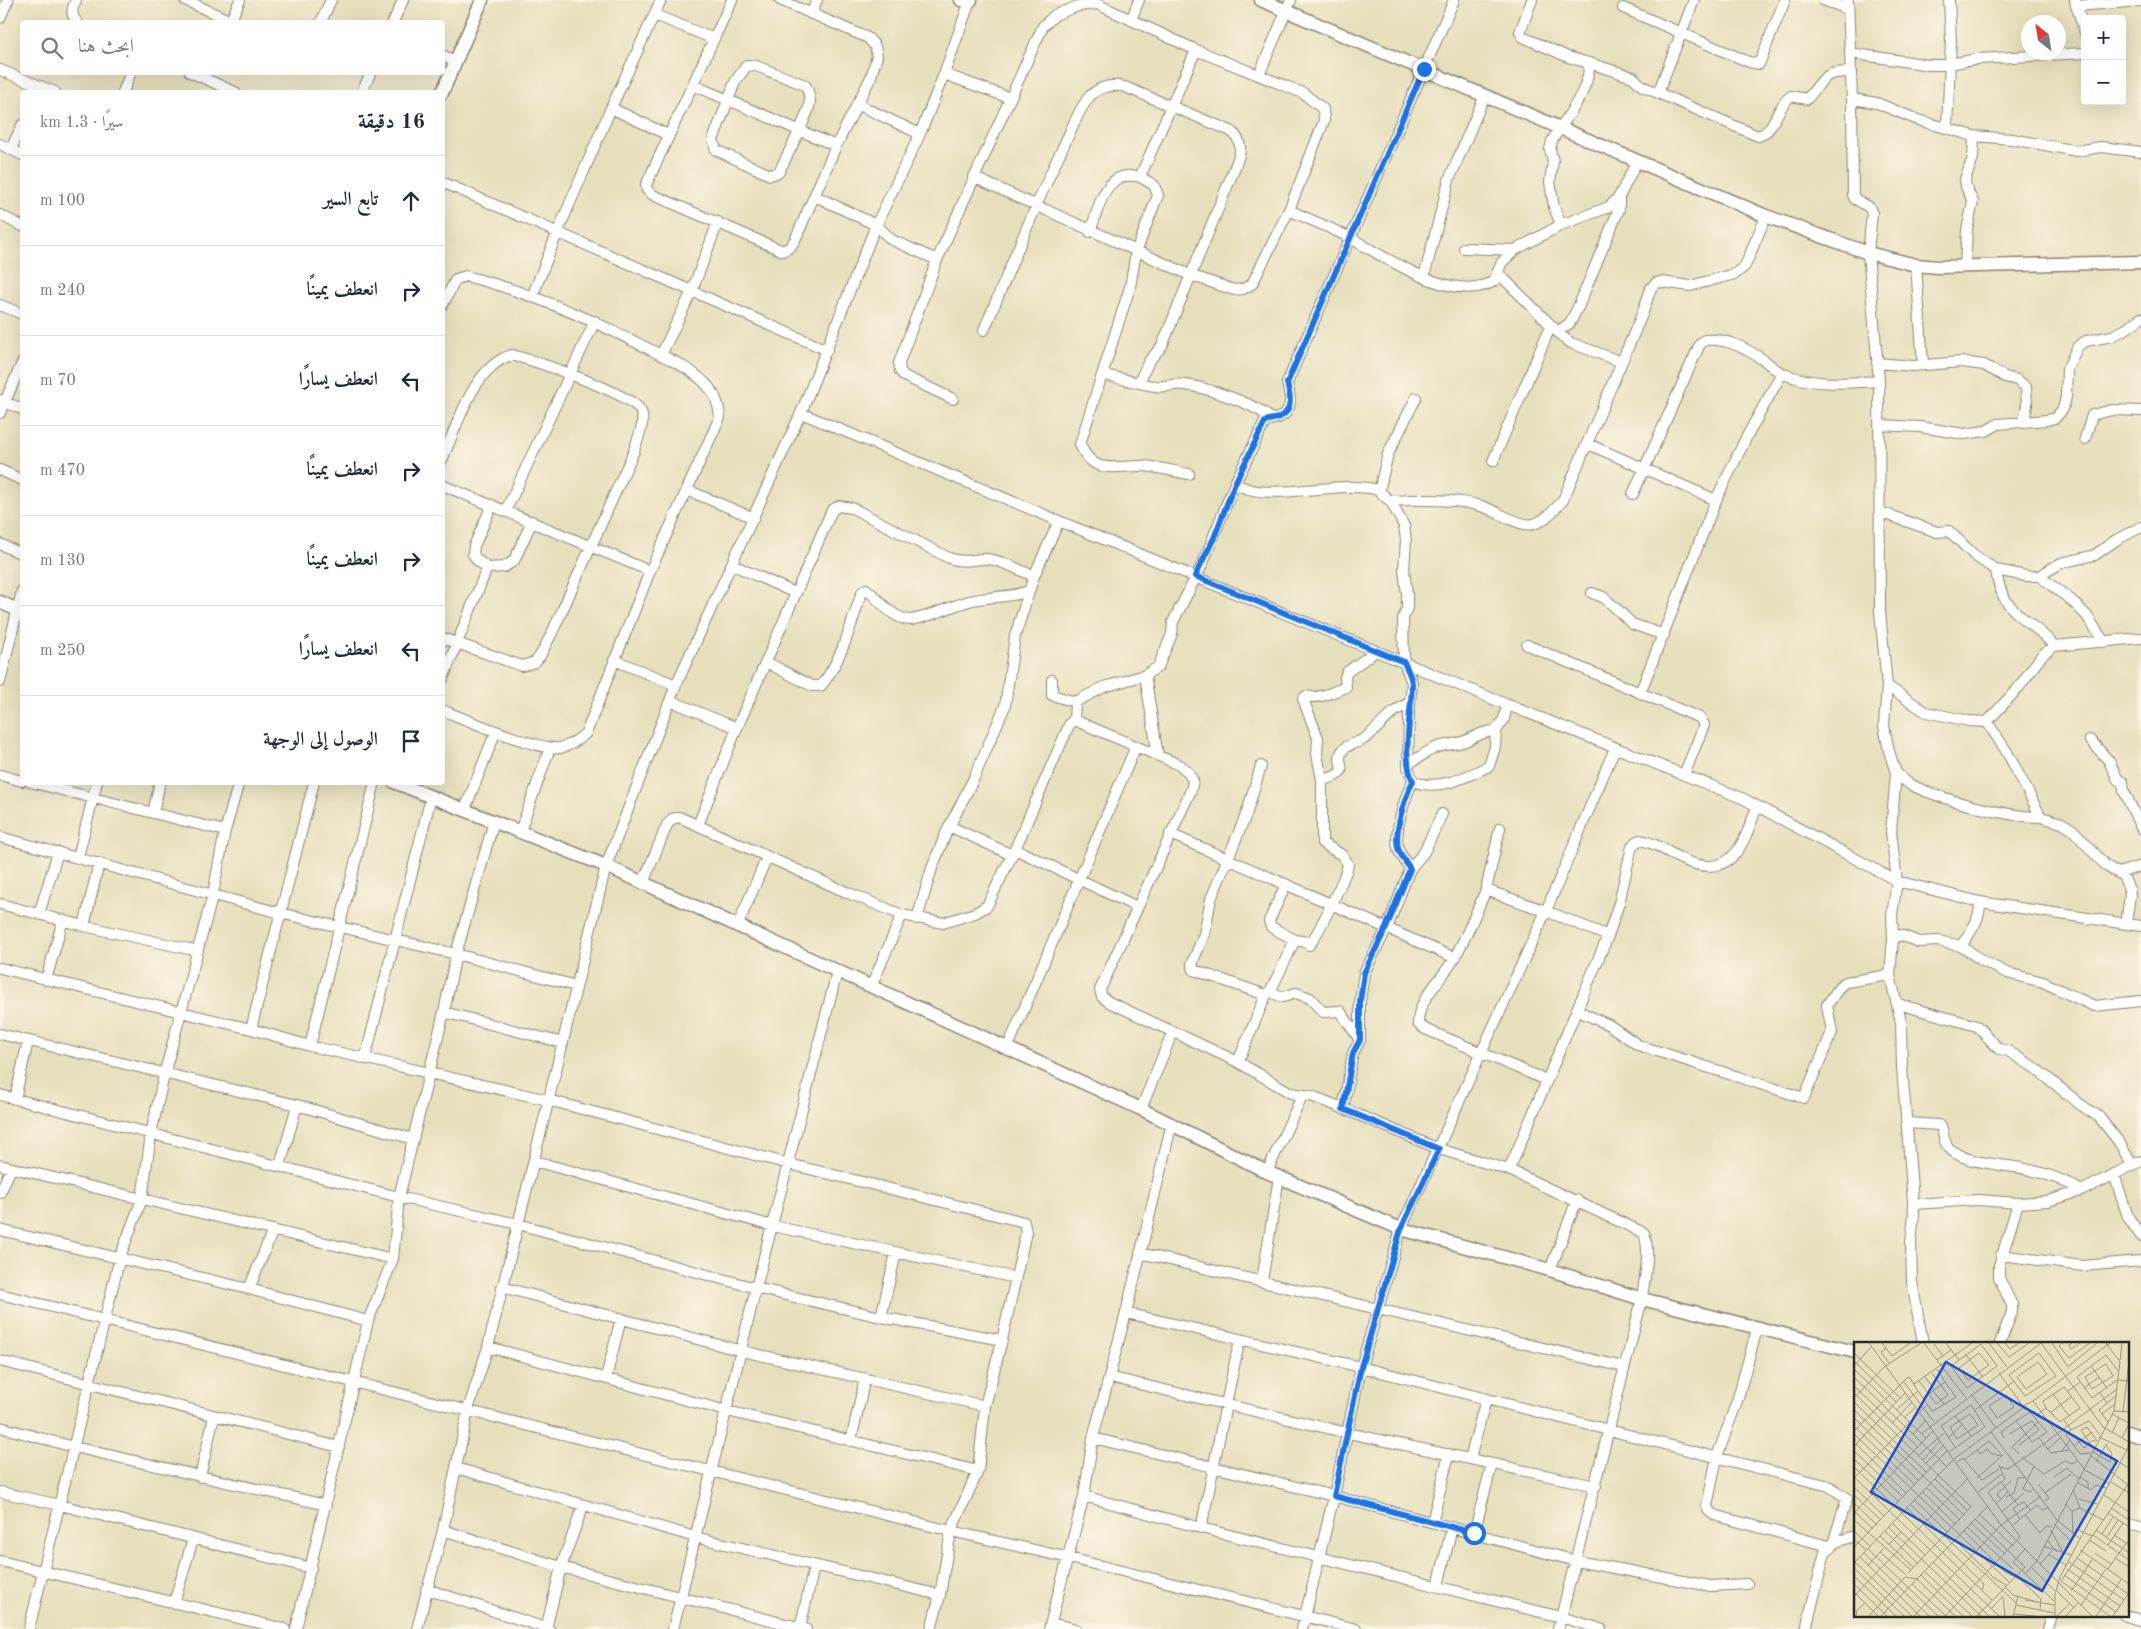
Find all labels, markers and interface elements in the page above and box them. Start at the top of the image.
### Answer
north arrow [2021,15,2066,60]
map controls [2081,15,2126,105]
button: + [2081,15,2126,60]
search box [20,20,445,75]
icon: search [38,34,66,62]
text: ابحث هنا [78,38,134,57]
route end [1413,58,1436,81]
button: − [2081,60,2126,105]
text: 16 دقيقة [358,112,425,133]
text: سيرًا · 1.3 km [40,115,123,131]
icon: ahead [397,187,425,215]
text: تابع السير [323,191,378,210]
text: 100 m [40,193,85,209]
icon: right [397,277,425,305]
text: انعطف يمينًا [306,281,378,300]
text: 240 m [40,283,85,299]
icon: left [397,367,425,395]
text: انعطف يسارًا [299,371,378,390]
text: 70 m [40,373,76,389]
icon: right [397,457,425,485]
text: انعطف يمينًا [306,461,378,480]
text: 470 m [40,463,85,479]
icon: right [397,547,425,575]
text: انعطف يمينًا [306,551,378,570]
text: 130 m [40,553,85,569]
icon: left [397,637,425,665]
text: انعطف يسارًا [299,641,378,660]
text: 250 m [40,643,85,659]
icon: arrive [397,727,425,755]
text: الوصول إلى الوجهة [263,731,378,750]
inset map [1854,1342,2128,1616]
route start [1463,1522,1486,1545]

